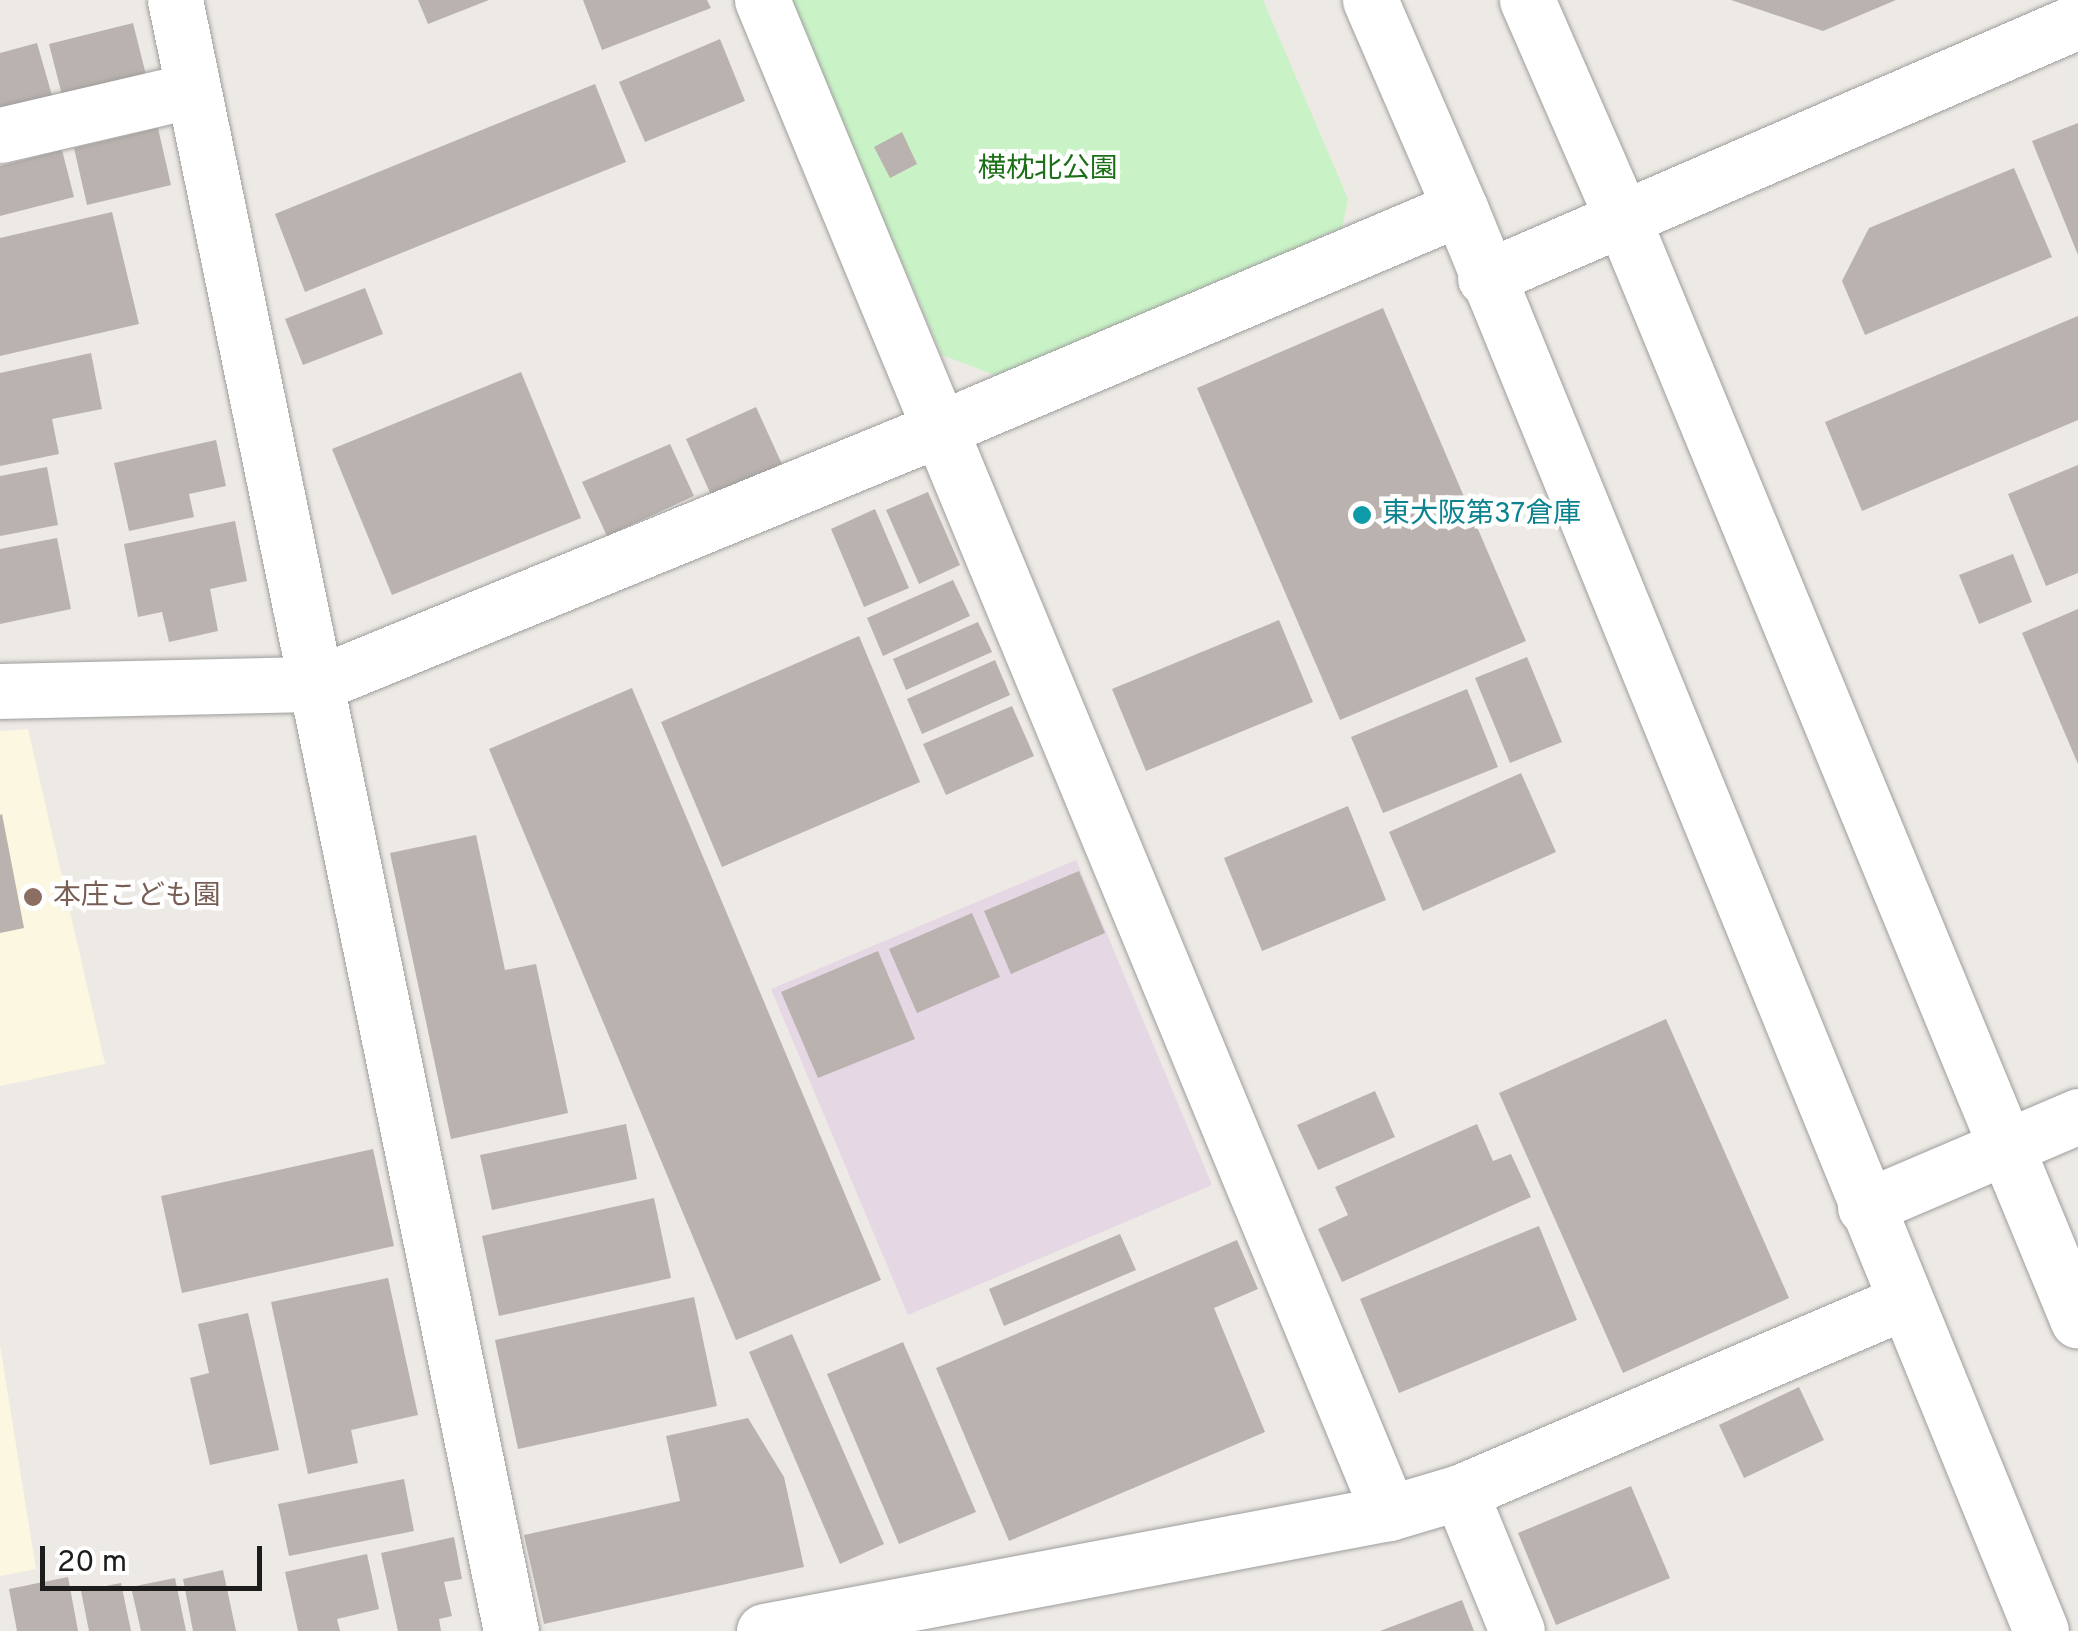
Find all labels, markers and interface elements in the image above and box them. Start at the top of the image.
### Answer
park label: 横枕北公園 [978,153,1118,187]
place label: 東大阪第37倉庫 [1382,498,1581,532]
marker: 東大阪第37倉庫 [1351,504,1373,526]
place label: 本庄こども園 [53,880,221,914]
marker: 本庄こども園 [22,886,44,908]
scale bar [45,1526,268,1588]
text: 20 m [57,1545,127,1582]

